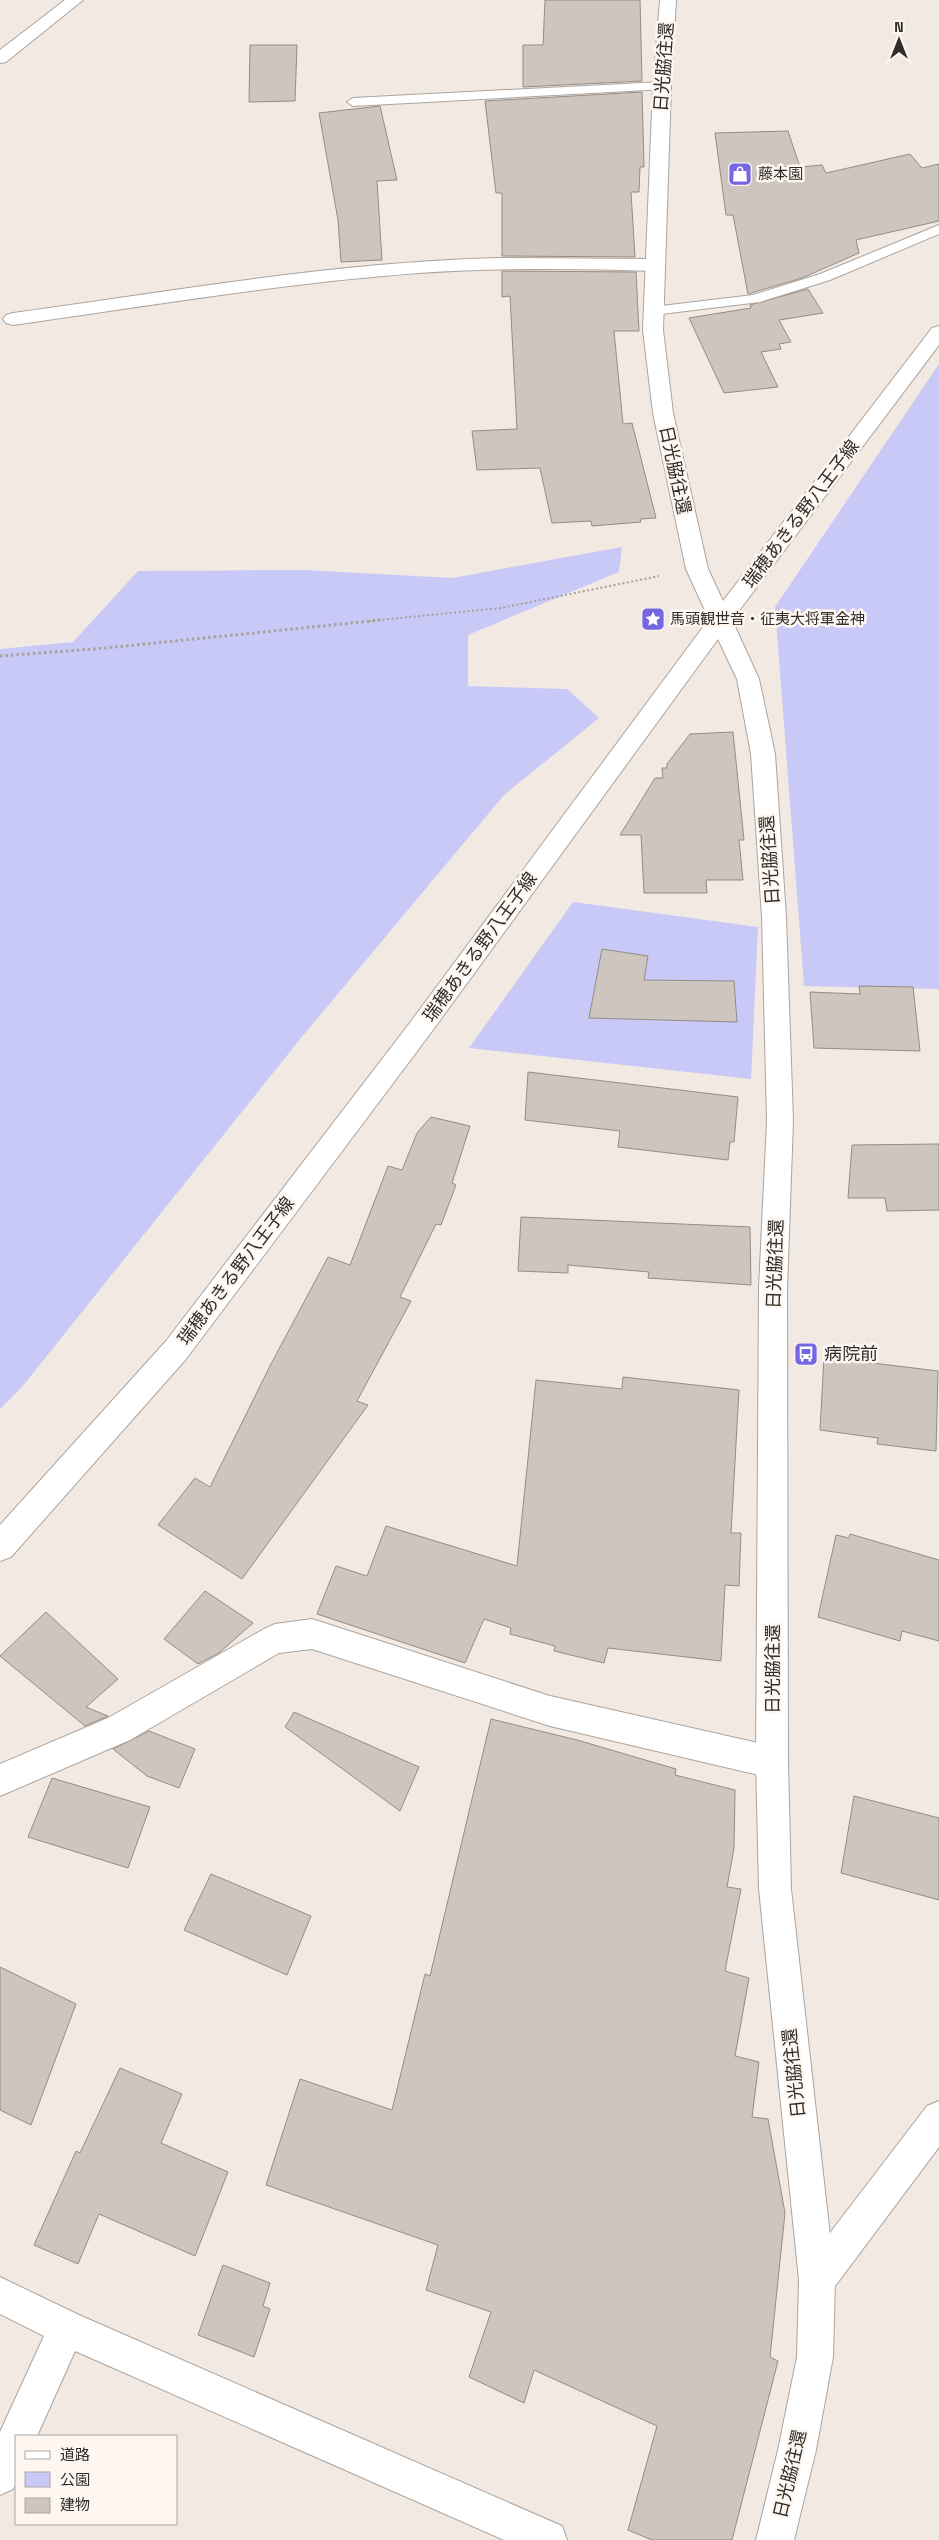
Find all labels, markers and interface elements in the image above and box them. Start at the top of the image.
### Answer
north arrow [874,15,924,65]
text: N [894,18,904,36]
street label: 日光脇往還 [649,21,678,113]
shop icon: 藤本園 [727,161,753,187]
place label: 藤本園 [758,164,803,183]
street label: 日光脇往還 [655,423,696,516]
street label: 瑞穂あきる野八王子線 [737,435,864,592]
place icon: 馬頭観世音・征夷大将軍金神 [640,606,666,632]
place label: 馬頭観世音・征夷大将軍金神 [670,609,865,628]
street label: 日光脇往還 [755,814,784,906]
street label: 瑞穂あきる野八王子線 [417,867,542,1026]
street label: 瑞穂あきる野八王子線 [172,1192,299,1349]
street label: 日光脇往還 [761,1219,788,1309]
bus stop icon: 病院前 [793,1341,819,1367]
place label: 病院前 [824,1342,878,1365]
street label: 日光脇往還 [761,1624,784,1714]
street label: 日光脇往還 [777,2027,810,2119]
street label: 日光脇往還 [768,2427,811,2520]
legend [15,2435,178,2525]
text: 道路 [60,2445,90,2464]
text: 公園 [60,2470,90,2489]
text: 建物 [60,2495,90,2514]

